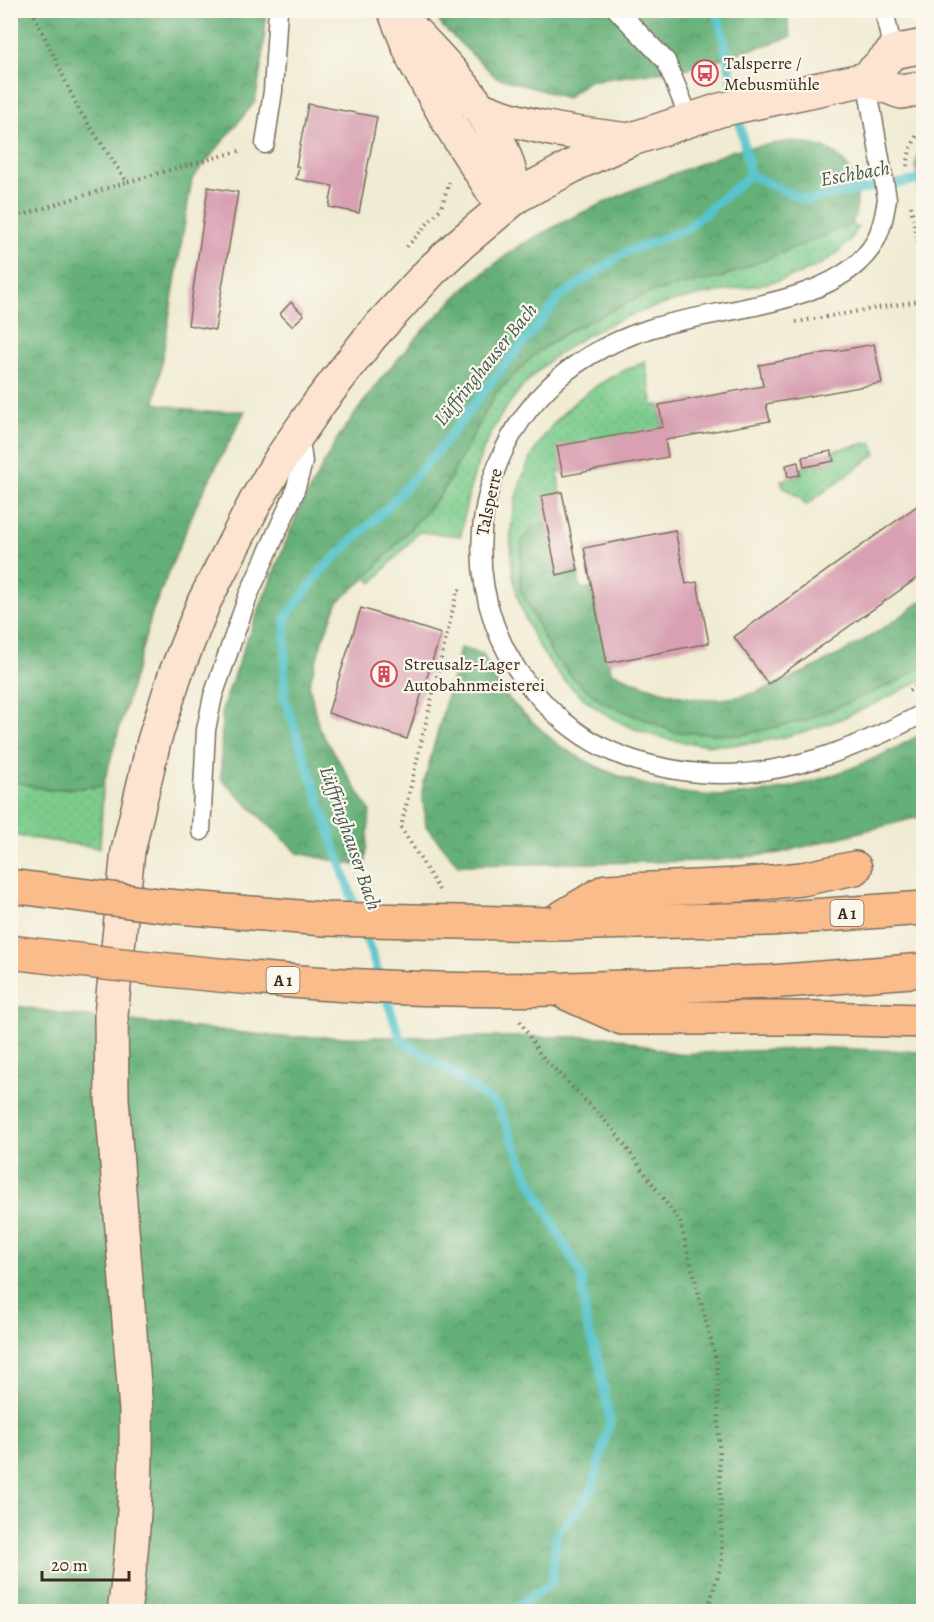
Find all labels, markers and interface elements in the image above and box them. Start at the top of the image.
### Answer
place label: Talsperre / Mebusmühle [724,51,820,96]
bus stop icon: Talsperre / Mebusmühle [690,58,720,88]
water label: Eschbach [818,154,892,193]
water label: Lüffringhauser Bach [427,297,543,431]
street label: Talsperre [470,466,508,538]
place label: Streusalz-Lager Autobahnmeisterei [403,652,545,697]
building icon: Streusalz-Lager Autobahnmeisterei [369,659,399,689]
water label: Lüffringhauser Bach [313,762,388,914]
road number: A 1 [830,900,864,926]
road number: A 1 [266,967,300,993]
scale bar [42,1544,129,1582]
text: 20 m [51,1553,88,1577]

